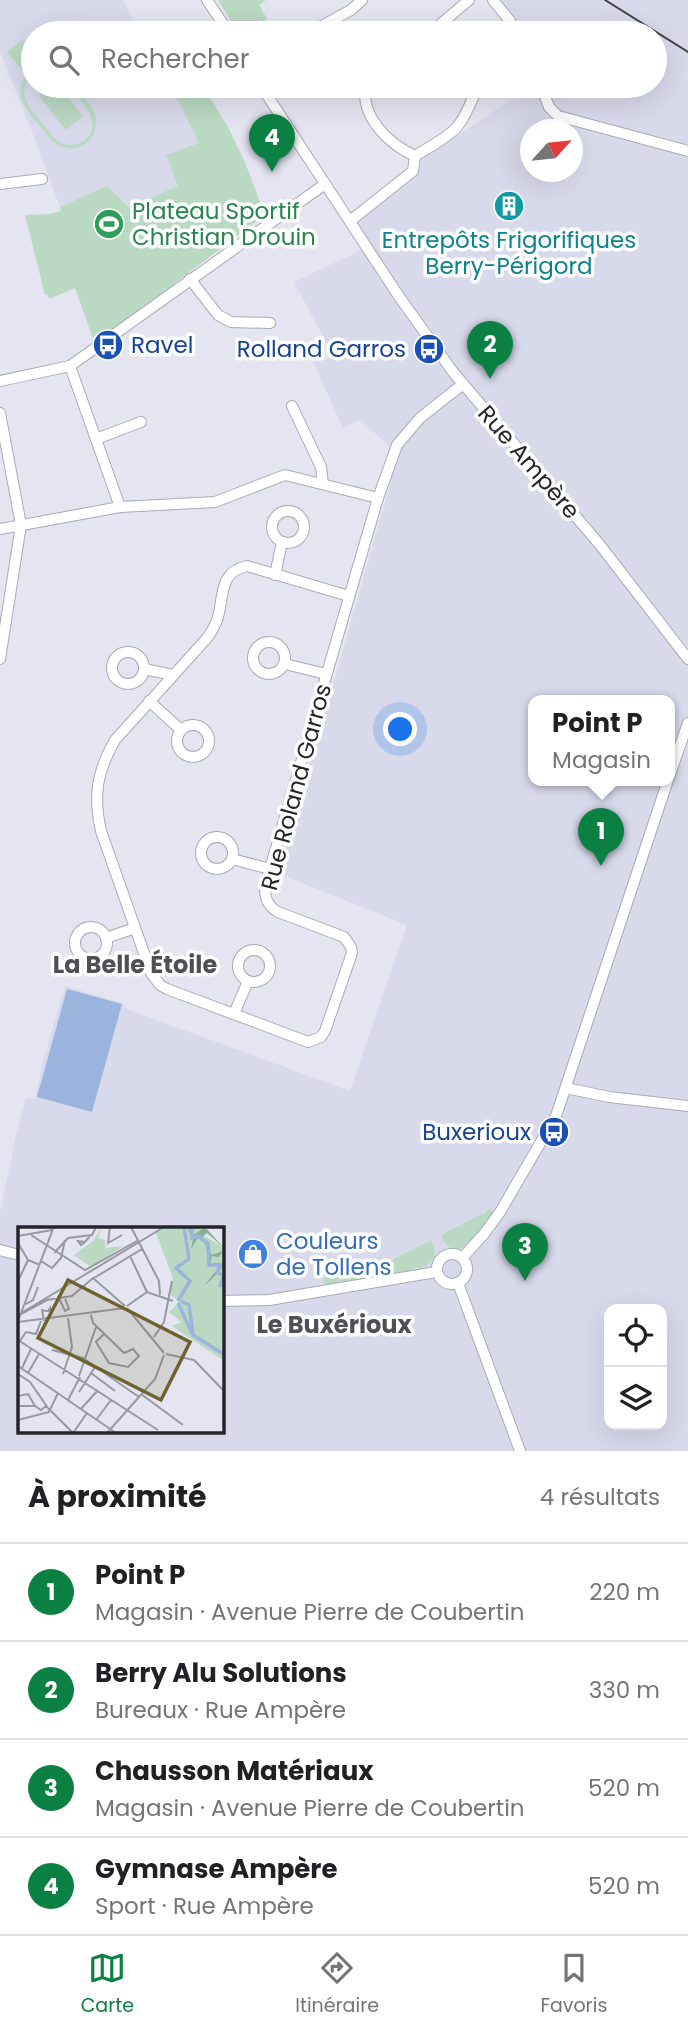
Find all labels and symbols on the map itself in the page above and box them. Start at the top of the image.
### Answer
pin: 4 [249,114,295,172]
north arrow [520,119,583,182]
building icon: Entrepôts Frigorifiques Berry-Périgord [492,189,526,223]
place label: Plateau Sportif Christian Drouin [132,195,316,253]
sports icon: Plateau Sportif Christian Drouin [92,207,126,241]
place label: Entrepôts Frigorifiques Berry-Périgord [382,224,636,282]
pin: 2 [467,321,513,379]
bus stop icon: Ravel [91,328,125,362]
place label: Ravel [131,329,193,361]
bus stop icon: Rolland Garros [412,332,446,366]
place label: Rolland Garros [237,333,406,365]
street label: Rue Ampère [471,398,587,526]
street label: Rue Roland Garros [253,680,339,894]
your location [383,712,417,746]
pin: 1 [578,808,624,866]
district label: La Belle Étoile [53,948,217,981]
bus stop icon: Buxerioux [537,1115,571,1149]
place label: Buxerioux [422,1116,531,1148]
pin: 3 [502,1223,548,1281]
place label: Couleurs de Tollens [276,1225,391,1283]
inset map [18,1227,224,1434]
shop icon: Couleurs de Tollens [236,1237,270,1271]
district label: Le Buxérioux [256,1308,412,1341]

